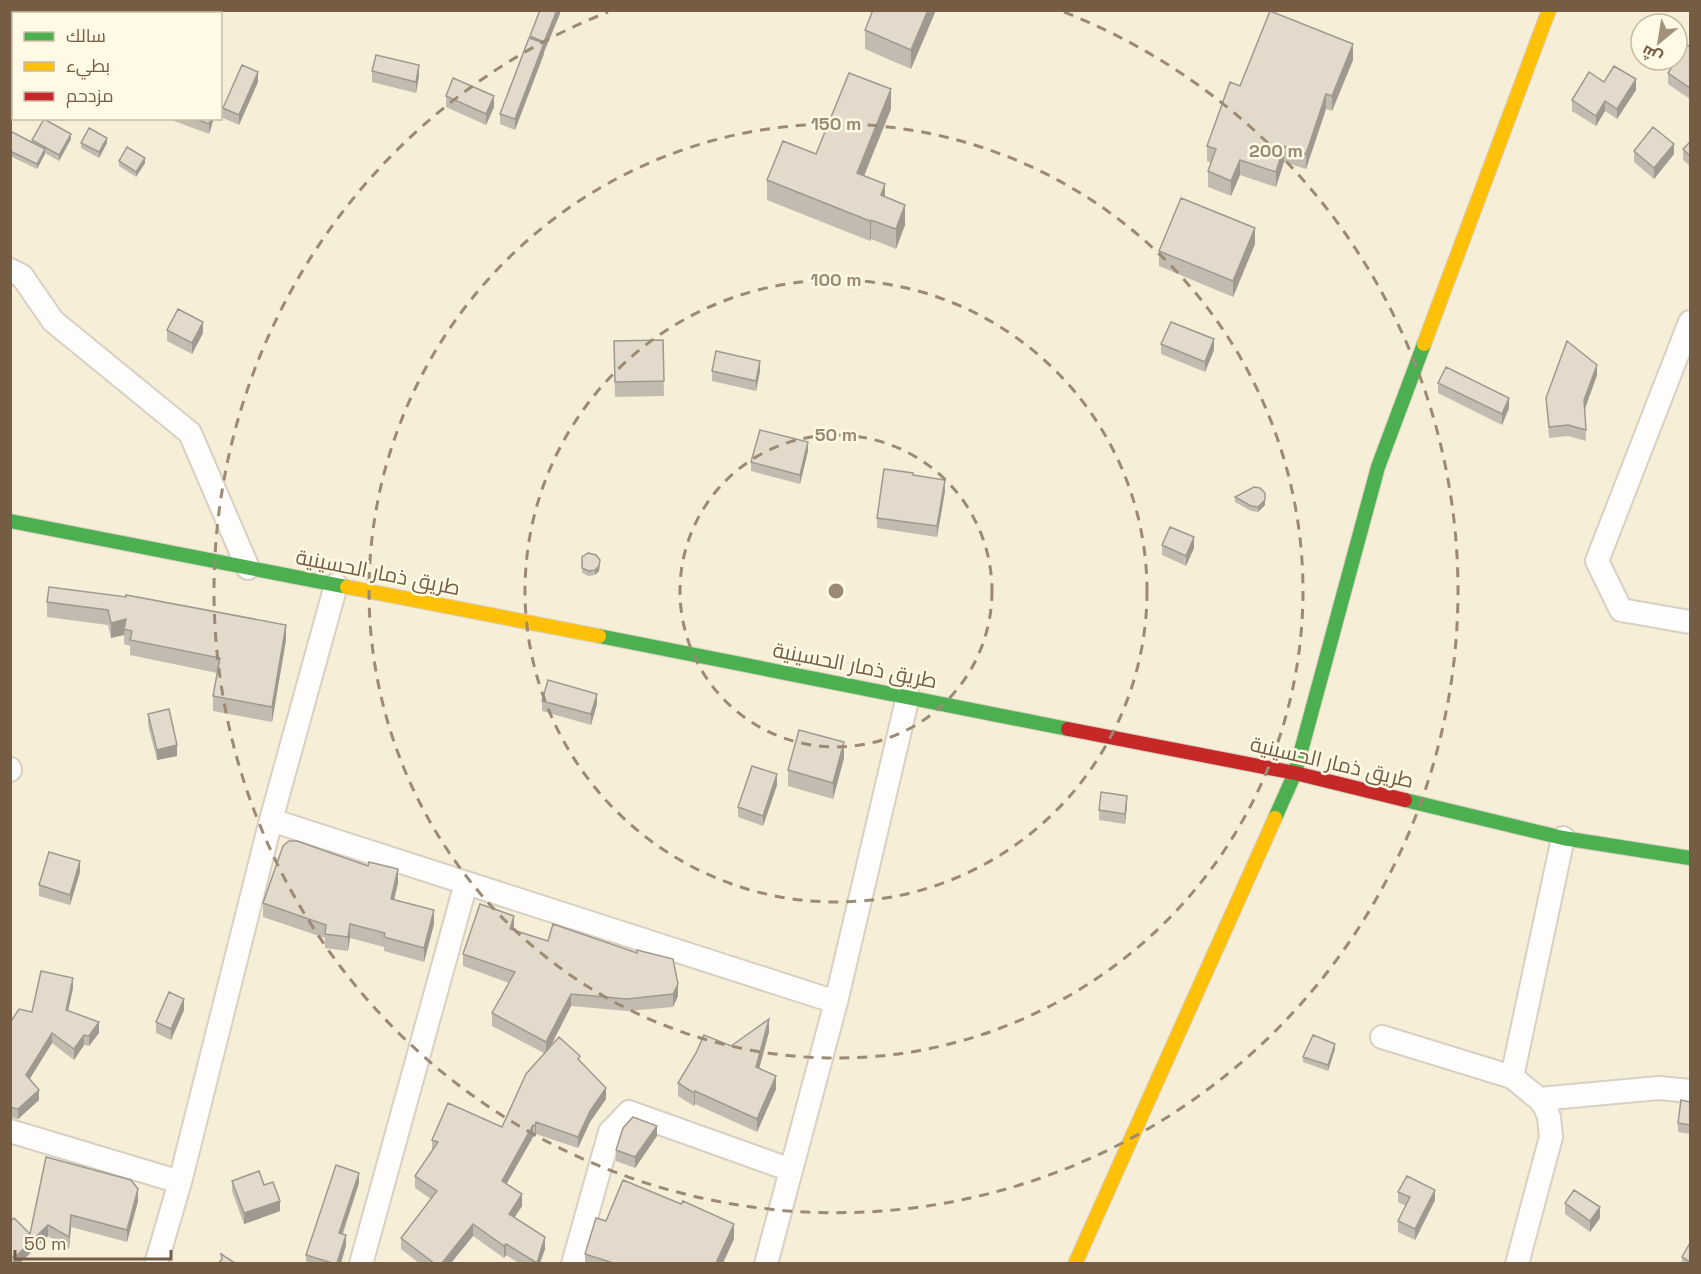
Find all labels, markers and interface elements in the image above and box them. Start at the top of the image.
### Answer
legend [12,12,222,120]
north arrow [1629,12,1689,72]
text: سالك [66,24,106,47]
text: ش [1638,40,1666,69]
text: بطيء [66,54,110,80]
text: مزدحم [66,84,114,108]
text: 150 m [811,112,861,135]
text: 200 m [1249,139,1303,162]
text: 100 m [810,268,862,291]
text: 50 m [815,423,857,446]
street label: طريق ذمار الحسينية [293,543,463,601]
centre of rings [826,581,846,601]
street label: طريق ذمار الحسينية [770,636,940,694]
street label: طريق ذمار الحسينية [1248,730,1416,794]
scale bar [15,1223,171,1261]
text: 50 m [24,1232,66,1255]

